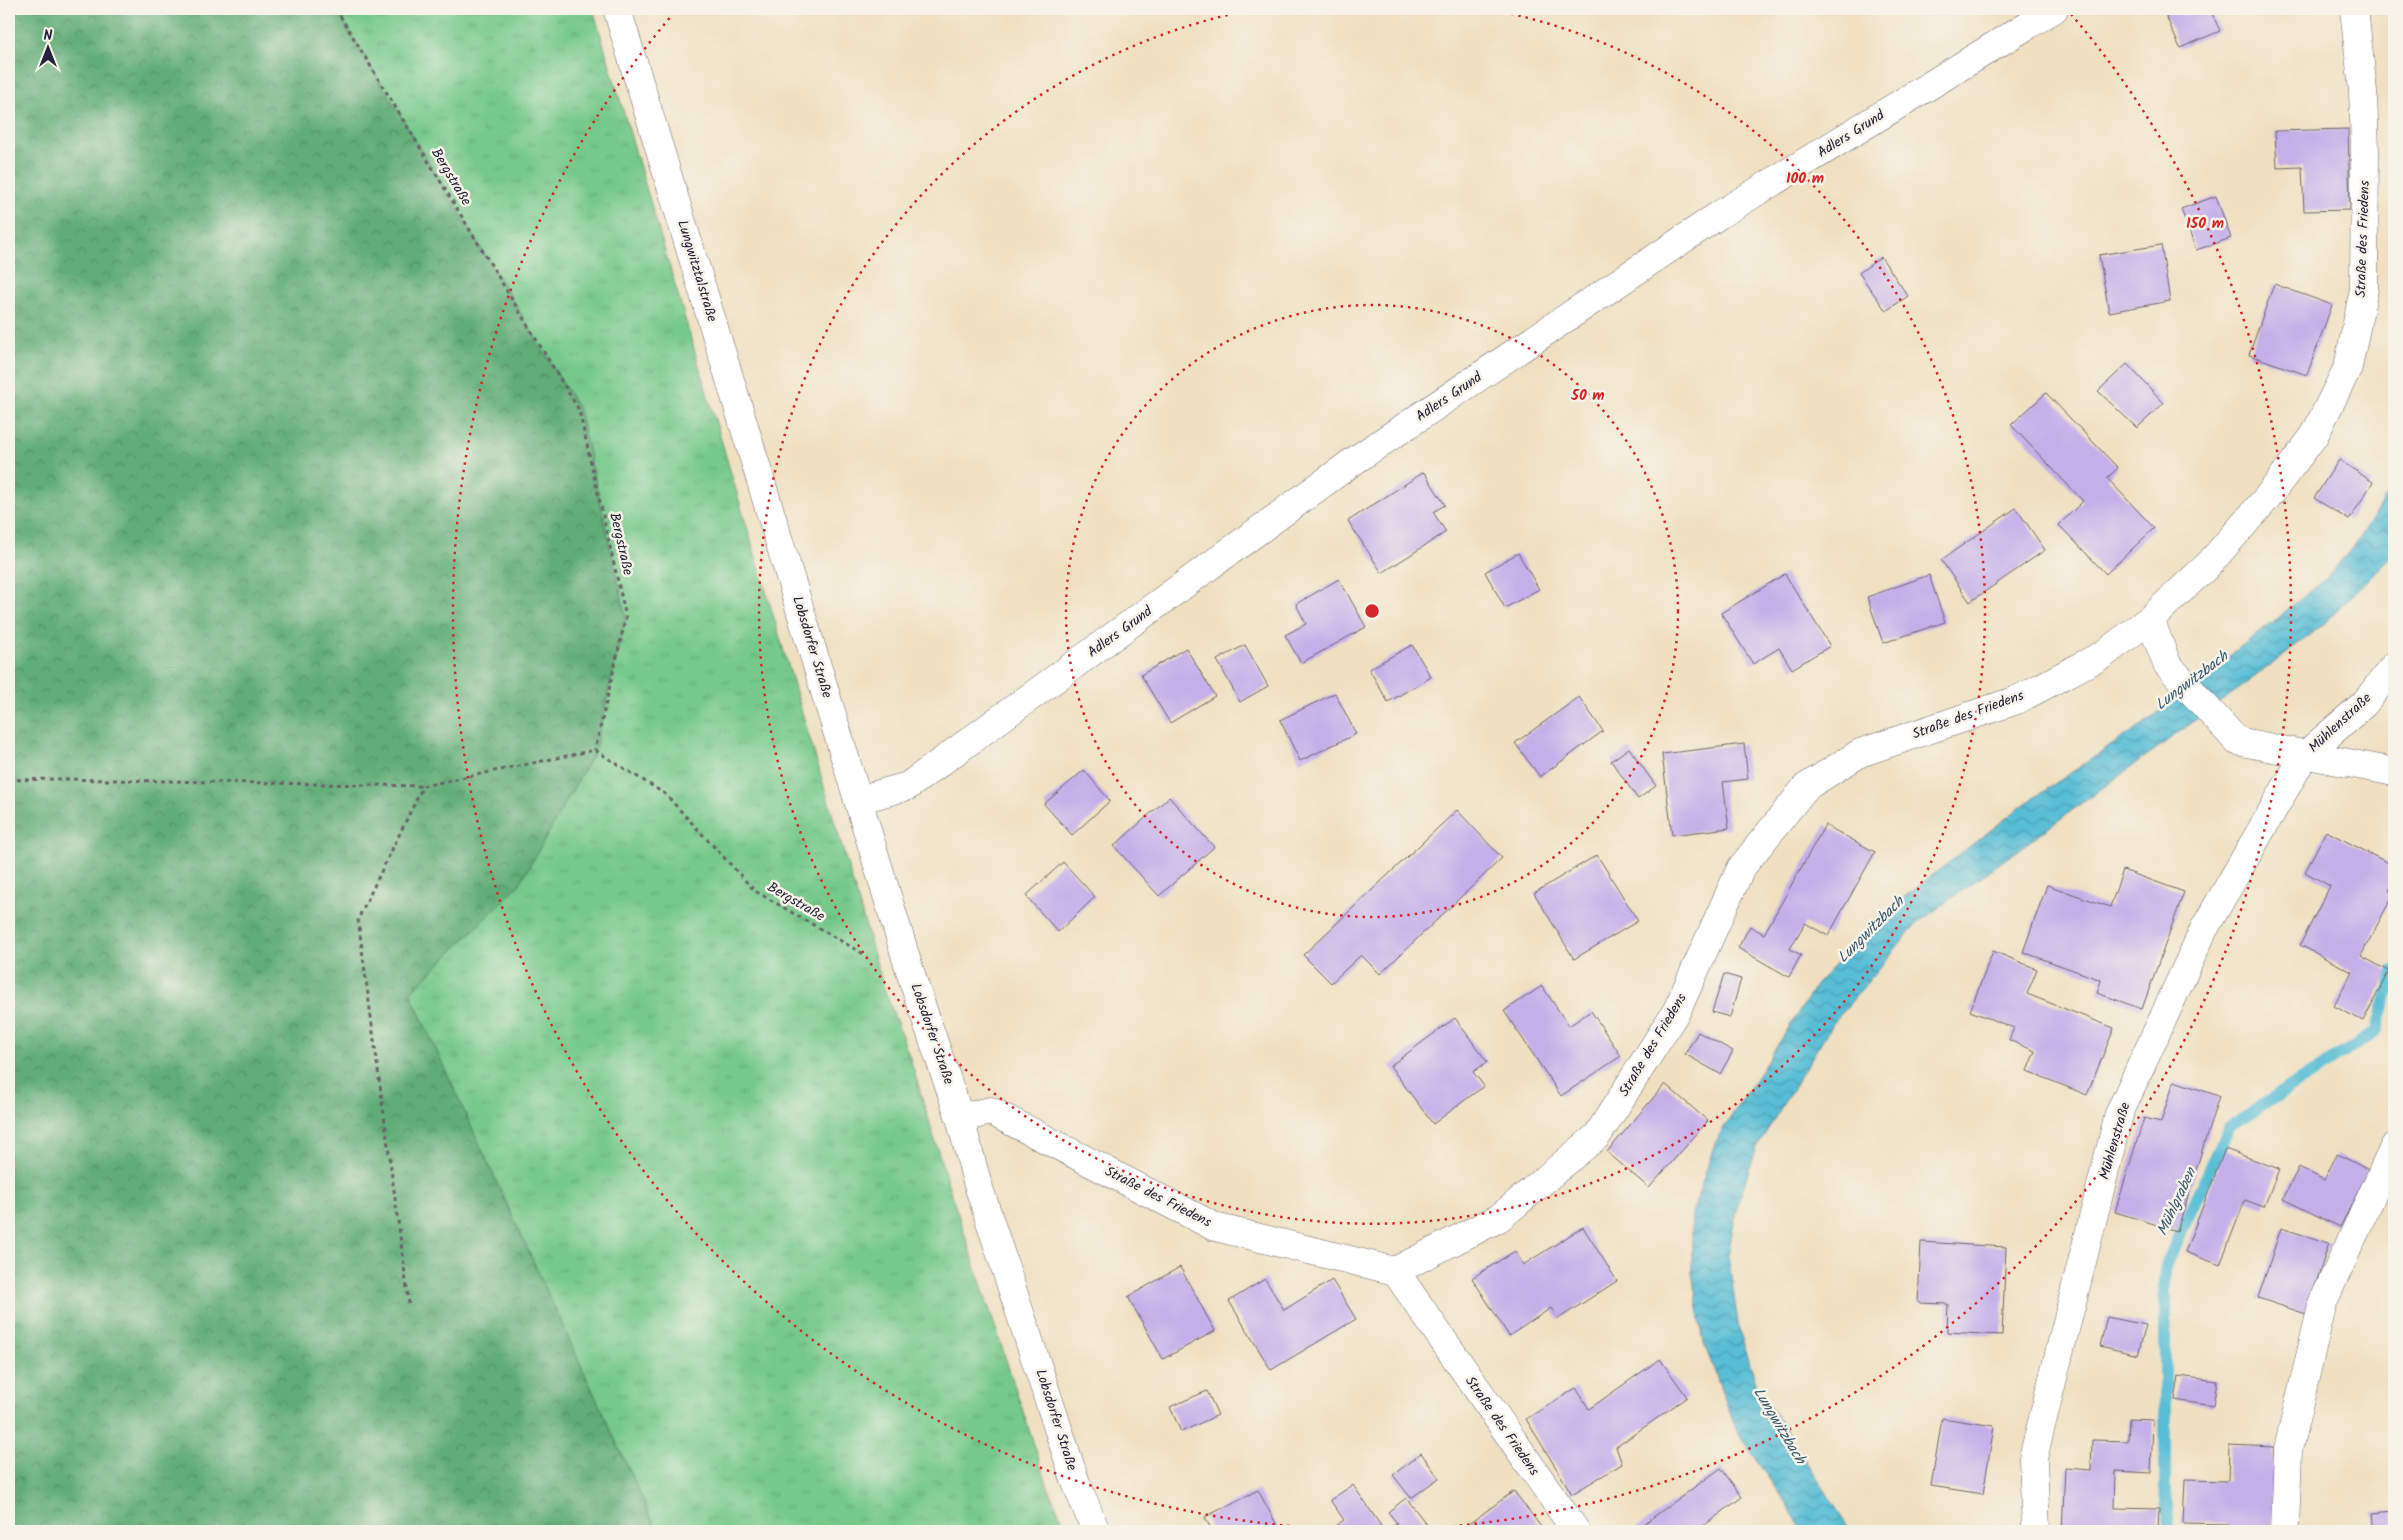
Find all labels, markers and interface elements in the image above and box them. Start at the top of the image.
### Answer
north arrow [22,22,72,72]
text: N [44,25,53,47]
street label: Adlers Grund [1813,104,1890,163]
street label: Bergstraße [425,144,477,211]
text: 100 m [1786,167,1824,191]
street label: Straße des Friedens [2350,180,2376,298]
text: 150 m [2186,212,2224,236]
street label: Lungwitztalstraße [671,217,723,325]
street label: Adlers Grund [1411,366,1487,427]
text: 50 m [1570,384,1605,408]
street label: Bergstraße [603,511,639,578]
street label: Lobsdorfer Straße [786,593,838,701]
street label: Adlers Grund [1083,600,1158,663]
centre of rings [1363,602,1381,620]
water label: Lungwitzbach [2150,644,2235,717]
street label: Straße des Friedens [1909,685,2027,745]
street label: Mühlenstraße [2303,687,2377,758]
street label: Bergstraße [763,877,830,928]
water label: Lungwitzbach [1832,890,1911,969]
street label: Lobsdorfer Straße [904,980,960,1088]
street label: Straße des Friedens [1613,989,1693,1101]
street label: Mühlenstraße [2093,1099,2137,1182]
street label: Straße des Friedens [1101,1161,1215,1233]
water label: Mühlgraben [2151,1163,2204,1240]
street label: Lobsdorfer Straße [1029,1366,1083,1474]
street label: Straße des Friedens [1459,1372,1545,1480]
water label: Lungwitzbach [1747,1383,1812,1471]

